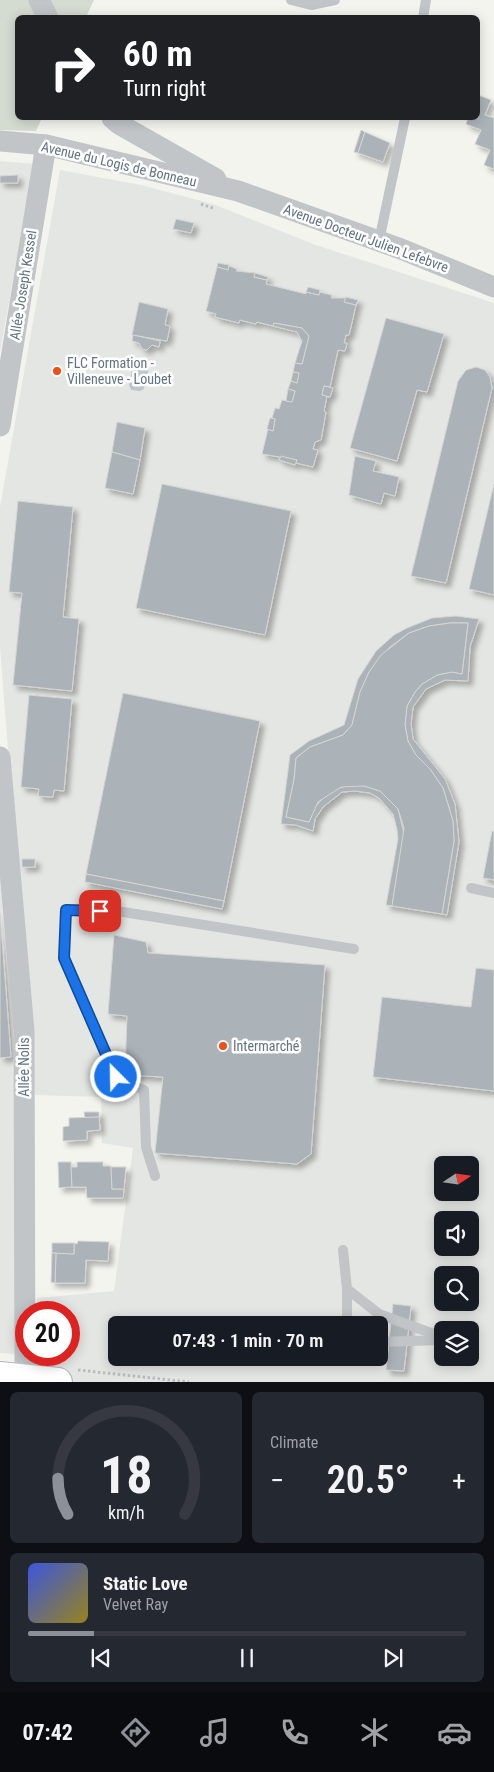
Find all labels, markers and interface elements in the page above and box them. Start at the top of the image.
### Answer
text: 60 m [123,34,192,75]
icon: right [40,35,105,100]
text: Turn right [123,76,206,101]
street label: Avenue du Logis de Bonneau [40,138,198,190]
street label: Avenue Docteur Julien Lefebvre [281,201,451,275]
street label: Allée Joseph Kessel [6,229,40,341]
place label: FLC Formation - Villeneuve - Loubet [67,355,172,387]
marker: FLC Formation - Villeneuve - Loubet [51,365,63,377]
pin [79,890,121,932]
icon: arrive [86,897,114,925]
street label: Allée Nolis [16,1037,32,1097]
place label: Intermarché [233,1038,300,1054]
marker: Intermarché [217,1040,229,1052]
position arrow [89,1050,141,1102]
north arrow [434,1156,479,1201]
map controls [434,1156,479,1366]
button: sound [434,1211,479,1256]
button: search [434,1266,479,1311]
speed limit sign: 20 [15,1301,80,1366]
button: layers [434,1321,479,1366]
text: 07:43 · 1 min · 70 m [173,1329,323,1352]
text: Climate [270,1433,318,1452]
text: 18 [100,1445,152,1506]
text: 20.5° [327,1458,409,1502]
text: − [270,1464,284,1497]
text: + [452,1464,466,1497]
text: km/h [108,1502,144,1523]
text: Static Love [103,1572,188,1595]
text: Velvet Ray [103,1595,168,1614]
icon: previous [87,1644,115,1672]
icon: pause [233,1644,261,1672]
icon: next [379,1644,407,1672]
icon: directions [118,1715,153,1750]
icon: music [197,1715,232,1750]
icon: phone [277,1715,312,1750]
icon: climate [357,1715,392,1750]
icon: car [437,1715,472,1750]
text: 07:42 [22,1720,73,1745]

